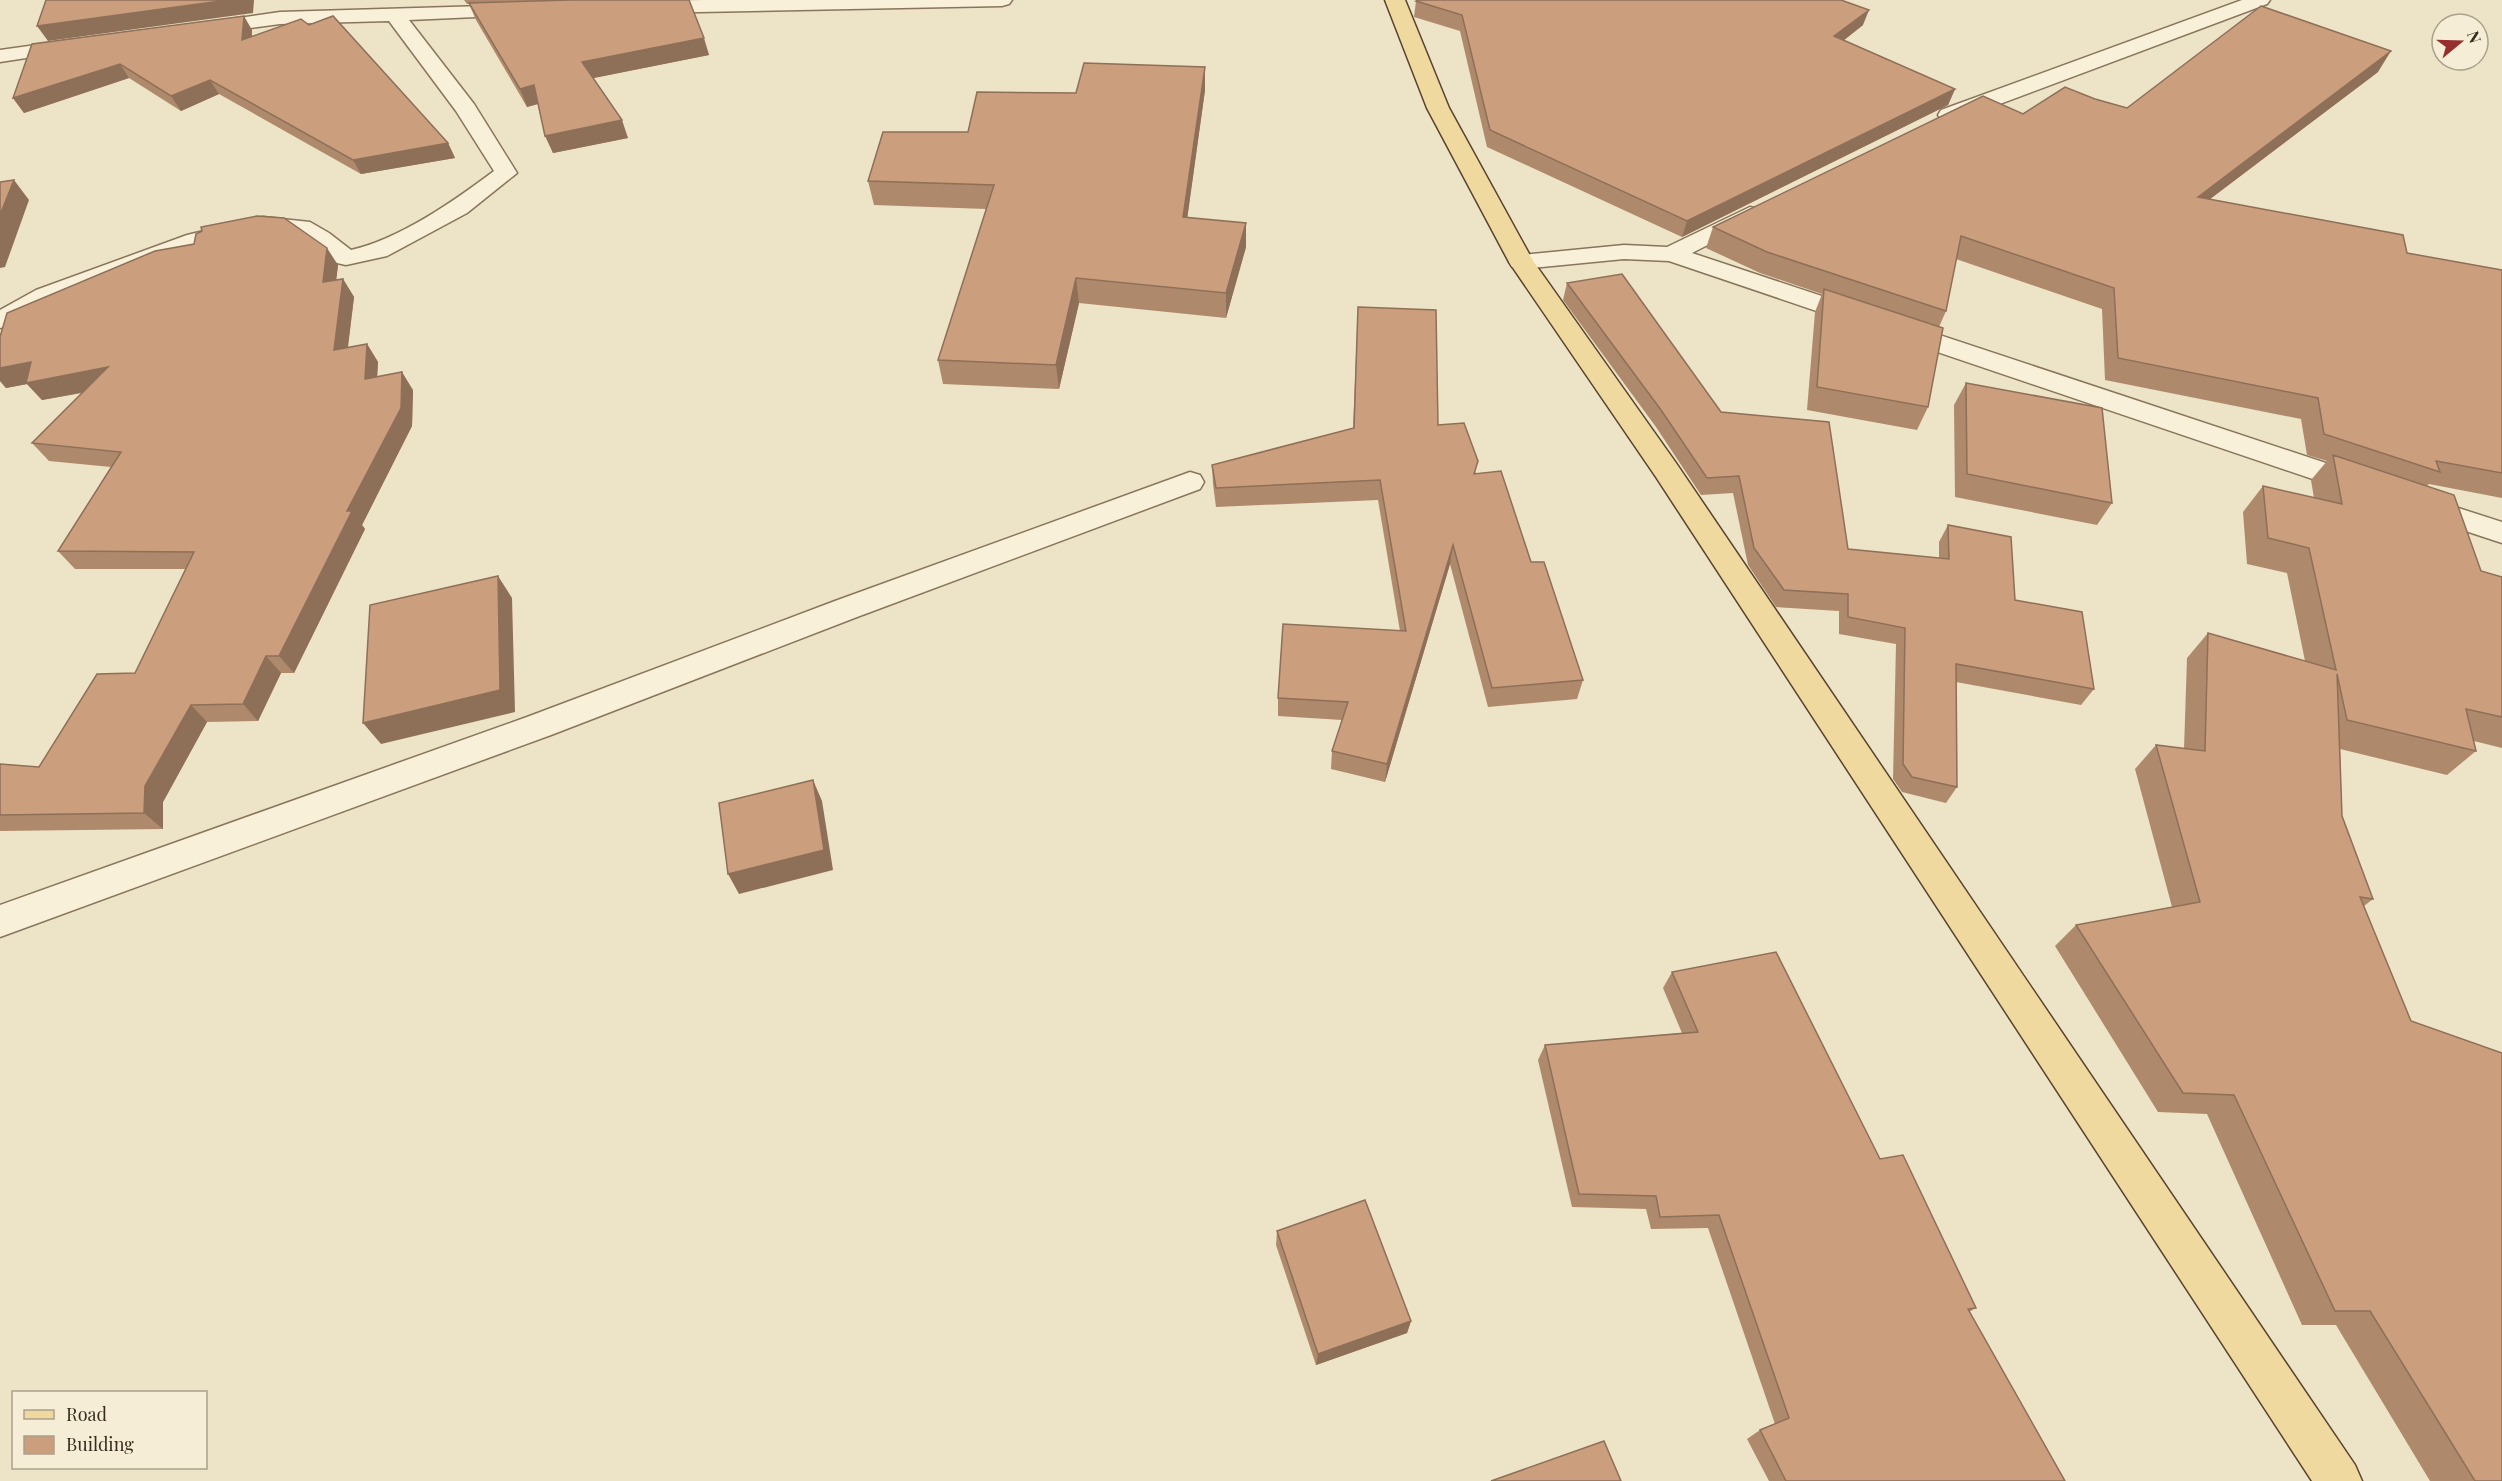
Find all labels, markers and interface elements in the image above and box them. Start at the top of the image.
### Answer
north arrow [2430,12,2490,72]
text: N [2463,28,2487,46]
legend [12,1391,207,1469]
text: Road [66,1402,107,1426]
text: Building [66,1432,134,1456]

